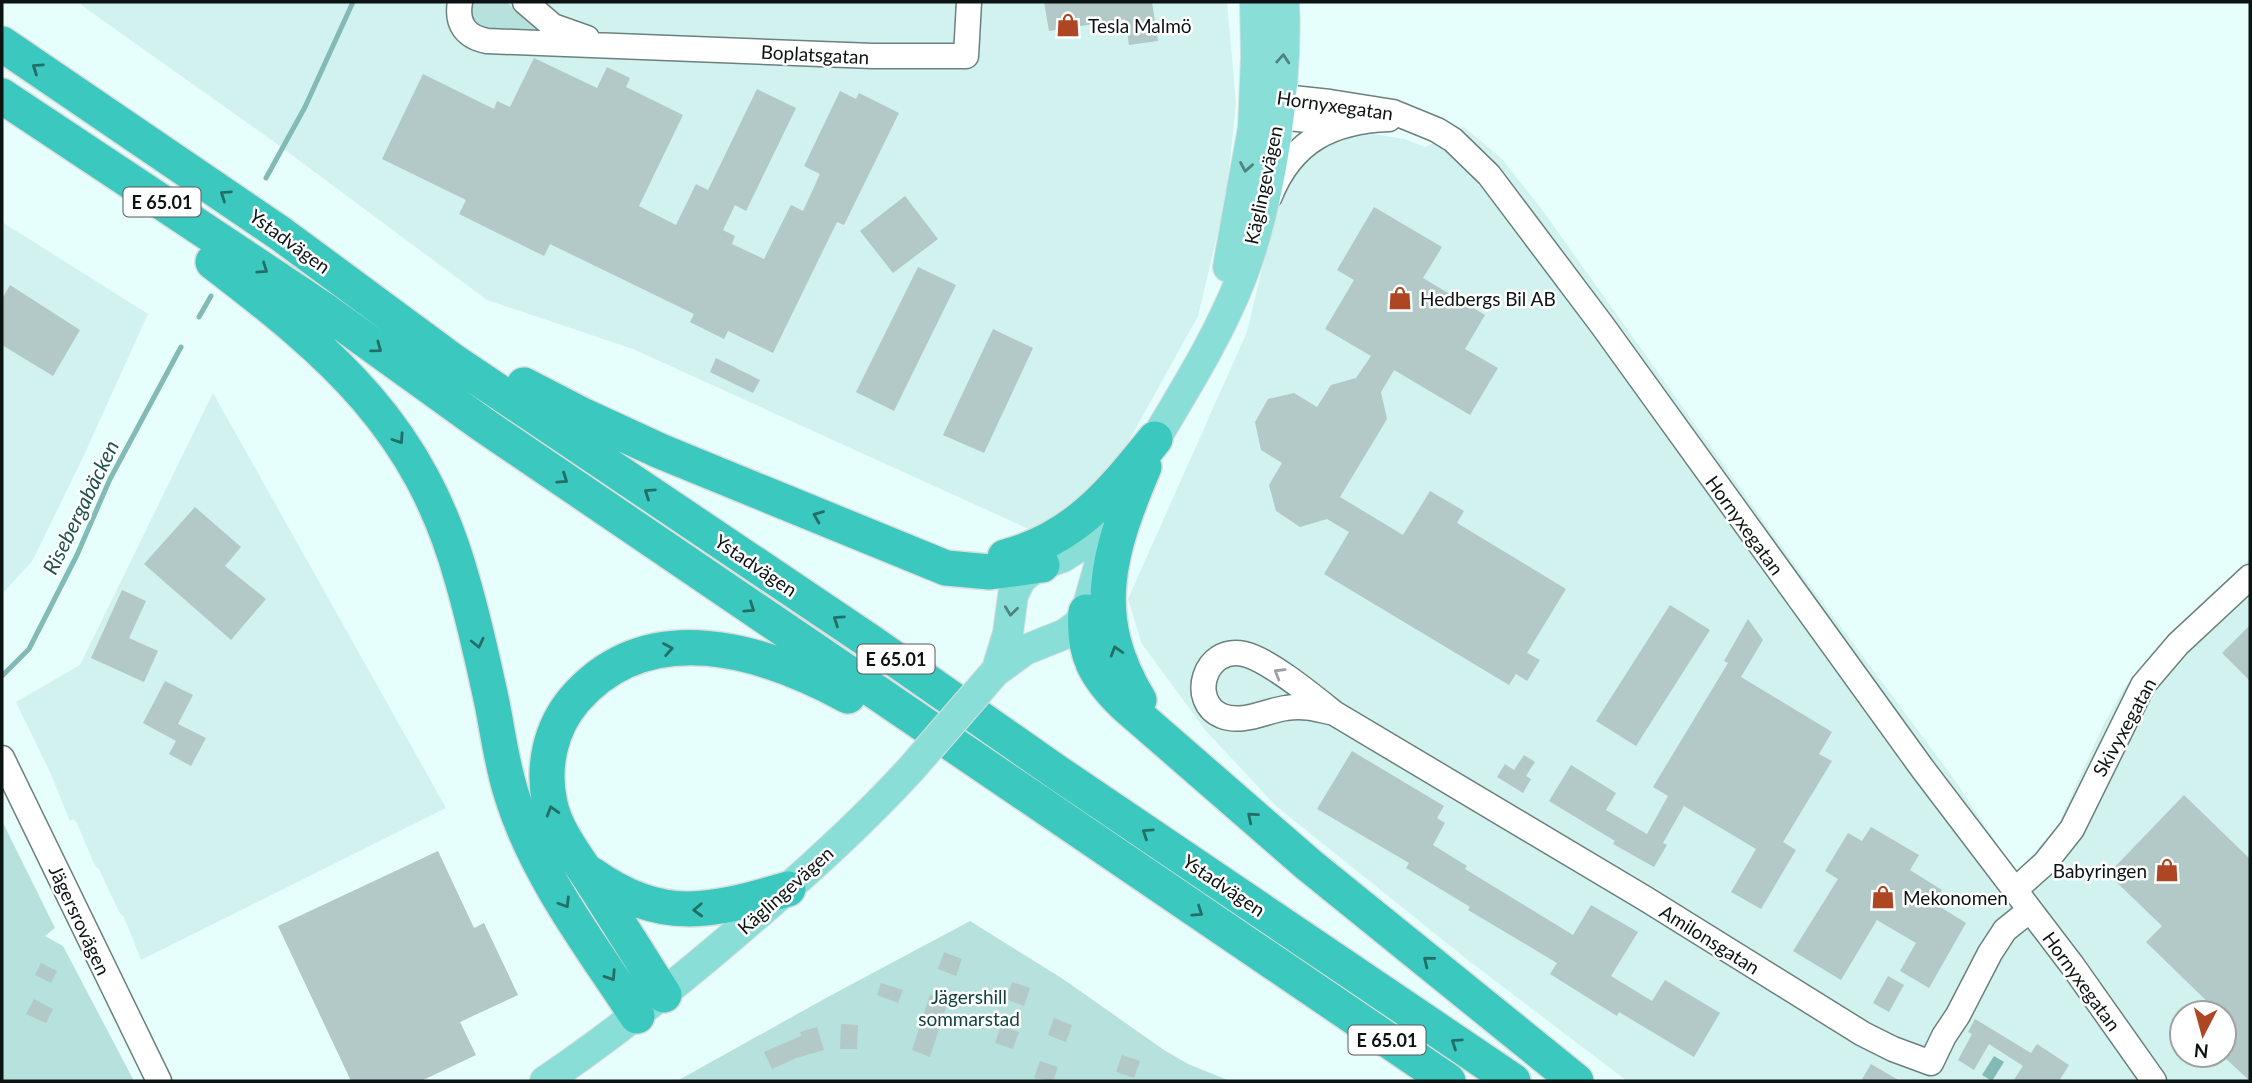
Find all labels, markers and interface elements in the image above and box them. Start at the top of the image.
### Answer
shop icon: Tesla Malmö [1054,11,1082,39]
place label: Tesla Malmö [1088,14,1192,37]
street label: Boplatsgatan [760,40,870,68]
one-way arrow [1275,53,1290,64]
one-way arrow [32,64,45,76]
street label: Hornyxegatan [1275,85,1395,125]
street label: Käglingevägen [1239,124,1287,246]
one-way arrow [1239,161,1254,173]
road number: E 65.01 [124,188,200,216]
one-way arrow [220,191,233,203]
street label: Ystadvägen [245,204,335,278]
one-way arrow [255,261,268,274]
shop icon: Hedbergs Bil AB [1386,284,1414,312]
place label: Hedbergs Bil AB [1420,287,1556,310]
one-way arrow [369,340,382,352]
one-way arrow [391,431,404,444]
water label: Risebergabäcken [37,436,123,578]
one-way arrow [555,471,568,484]
street label: Hornyxegatan [1701,471,1789,579]
one-way arrow [644,488,657,501]
one-way arrow [813,511,825,525]
street label: Ystadvägen [710,529,802,601]
one-way arrow [743,600,756,613]
one-way arrow [1004,605,1019,617]
one-way arrow [833,616,846,628]
one-way arrow [470,637,485,649]
one-way arrow [662,642,673,657]
road number: E 65.01 [858,644,934,674]
one-way arrow [1109,646,1124,658]
one-way arrow [1274,668,1287,681]
street label: Skivyxegatan [2087,674,2161,780]
one-way arrow [546,805,561,817]
one-way arrow [1248,813,1261,825]
one-way arrow [1141,828,1154,841]
street label: Käglingevägen [733,841,837,939]
street label: Ystadvägen [1178,849,1270,921]
shop icon: Babyringen [2153,856,2181,884]
place label: Babyringen [2053,859,2147,882]
street label: Jägersrovägen [45,861,115,979]
shop icon: Mekonomen [1869,883,1897,911]
place label: Mekonomen [1903,886,2008,909]
one-way arrow [556,896,569,909]
street label: Amilonsgatan [1656,899,1764,979]
one-way arrow [692,902,703,917]
one-way arrow [1190,904,1203,917]
street label: Hornyxegatan [2038,927,2126,1035]
one-way arrow [1424,957,1437,969]
one-way arrow [602,968,615,981]
park label: Jägershill sommarstad [918,985,1020,1030]
north arrow [2168,999,2238,1069]
road number: E 65.01 [1348,1026,1426,1055]
one-way arrow [1451,1038,1464,1051]
text: N [2193,1039,2210,1064]

